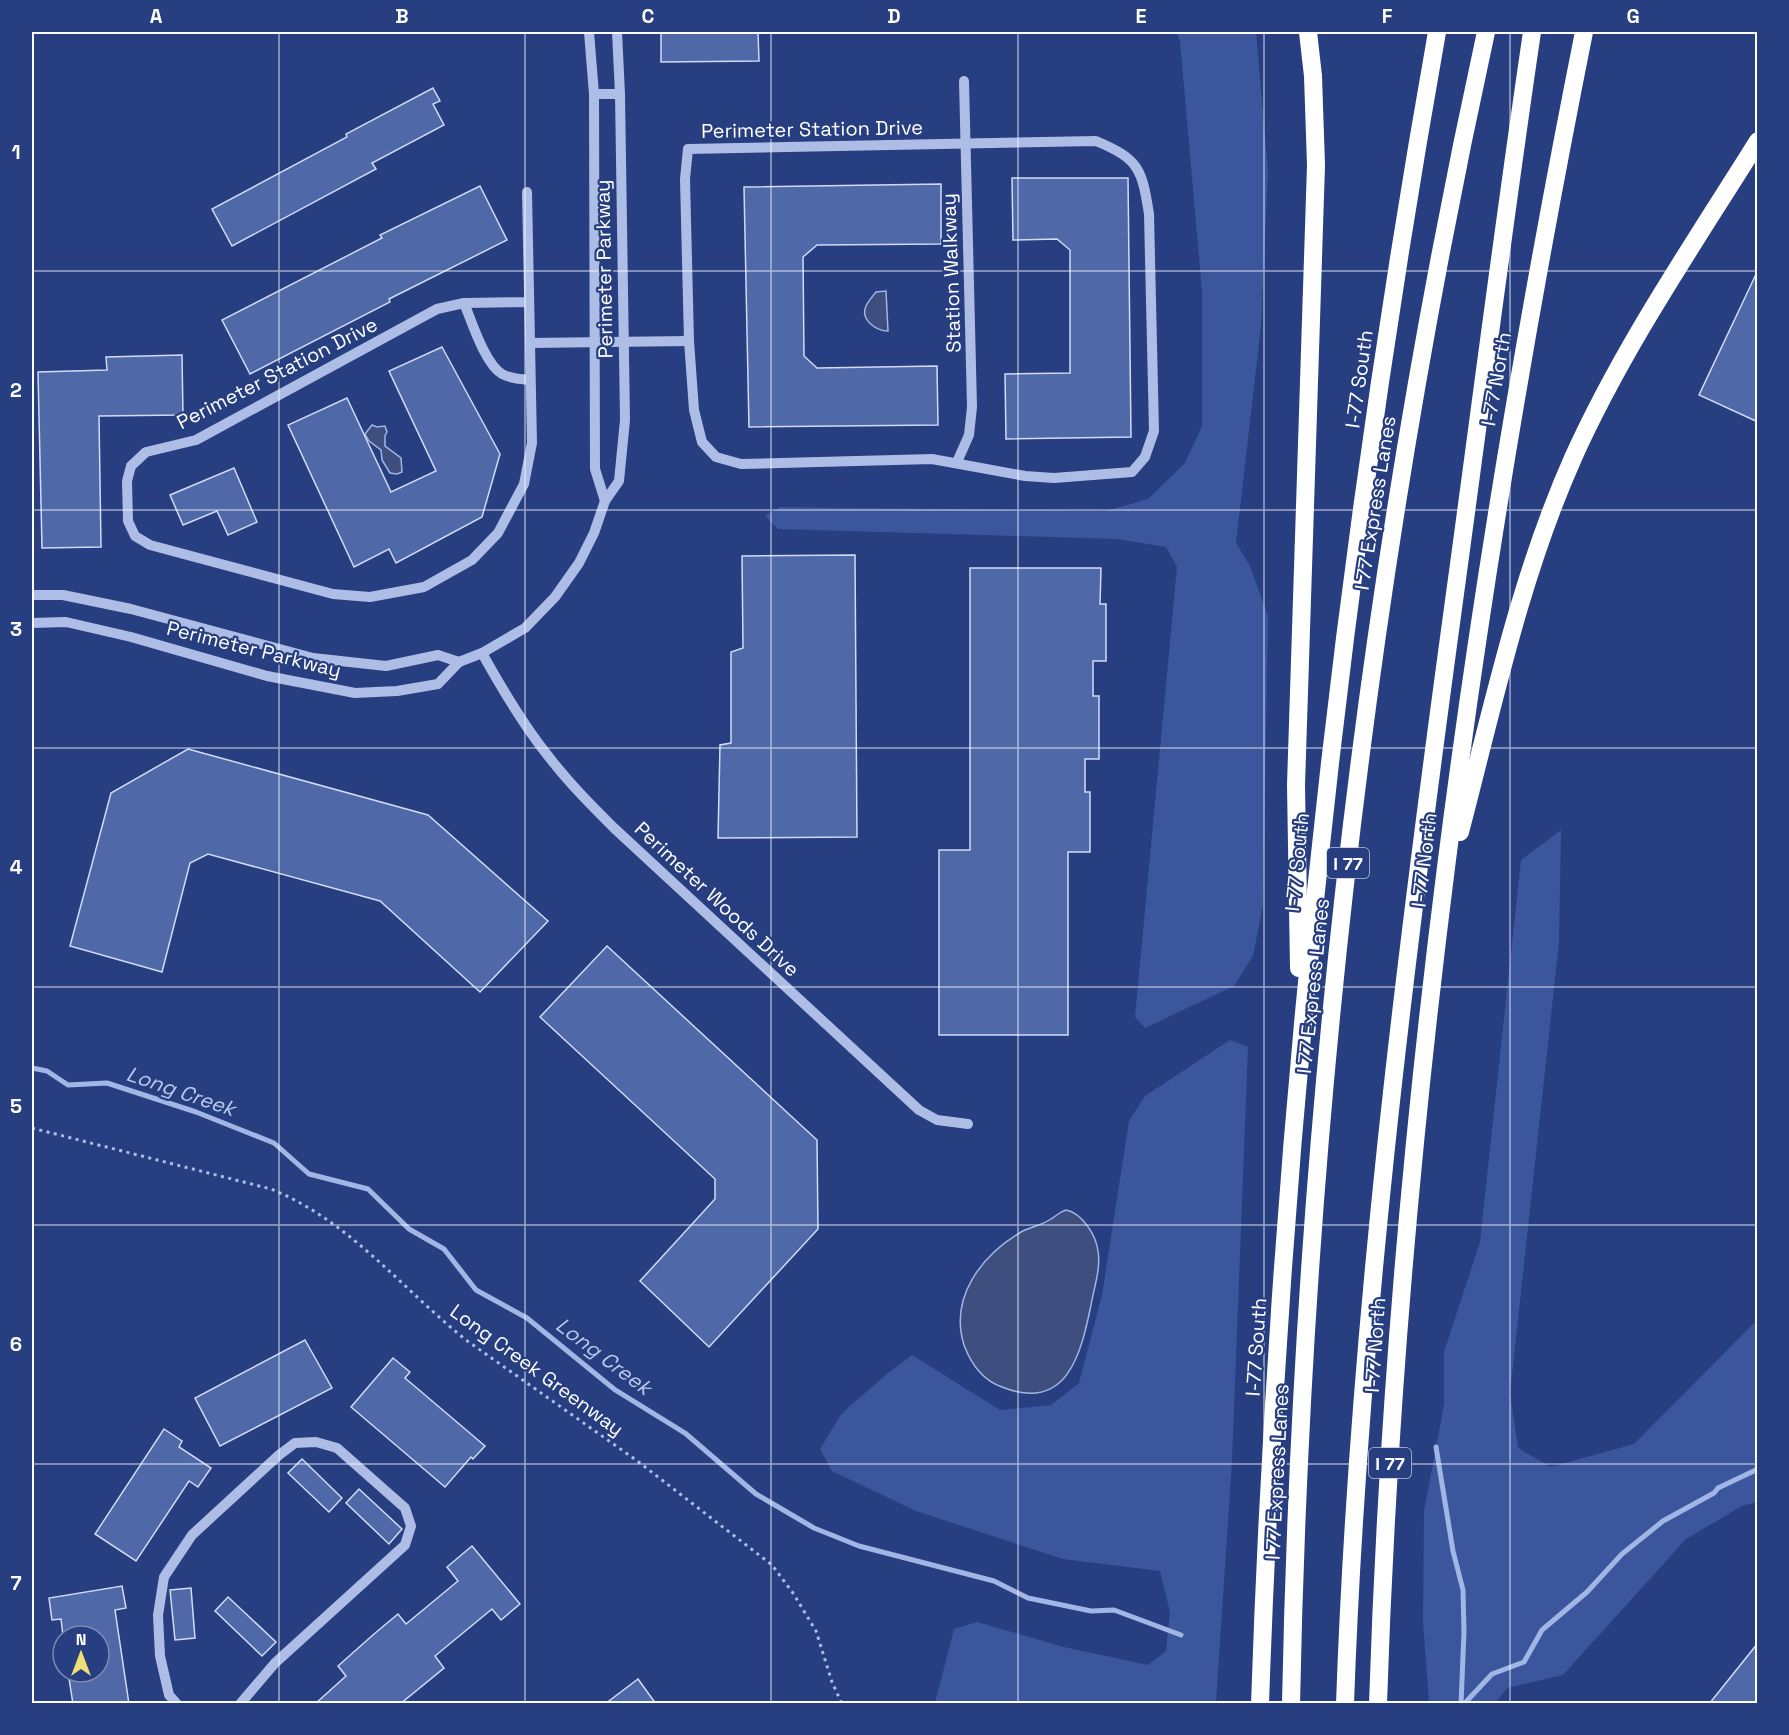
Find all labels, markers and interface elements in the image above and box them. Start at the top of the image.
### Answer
text: A [150,3,163,29]
text: B [395,3,409,29]
text: C [642,3,655,29]
text: D [887,3,901,29]
text: E [1135,3,1147,29]
text: F [1382,3,1393,29]
text: G [1626,3,1640,29]
street label: Perimeter Station Drive [701,114,923,144]
text: 1 [11,139,21,165]
street label: Perimeter Parkway [589,179,619,359]
street label: Station Walkway [935,193,967,353]
street label: Perimeter Station Drive [172,311,382,435]
street label: I-77 South [1339,328,1379,430]
street label: I-77 North [1475,330,1517,428]
text: 2 [10,377,22,403]
street label: I 77 Express Lanes [1348,414,1402,592]
street label: Perimeter Parkway [164,615,344,683]
text: 3 [10,616,22,642]
street label: I-77 South [1279,811,1315,913]
street label: I-77 North [1405,811,1443,909]
street label: Perimeter Woods Drive [629,816,805,982]
road number: I 77 [1327,848,1369,878]
text: 4 [10,854,23,880]
street label: I 77 Express Lanes [1291,897,1335,1075]
water label: Long Creek [123,1060,242,1123]
text: 5 [10,1093,22,1119]
street label: I-77 South [1240,1297,1272,1397]
street label: I-77 North [1359,1297,1391,1393]
street label: Long Creek Greenway [445,1298,629,1442]
water label: Long Creek [551,1311,660,1402]
text: 6 [10,1331,22,1357]
street label: I 77 Express Lanes [1259,1383,1295,1561]
road number: I 77 [1369,1448,1411,1478]
text: 7 [10,1570,22,1596]
north arrow [51,1624,111,1684]
text: N [76,1629,86,1650]

